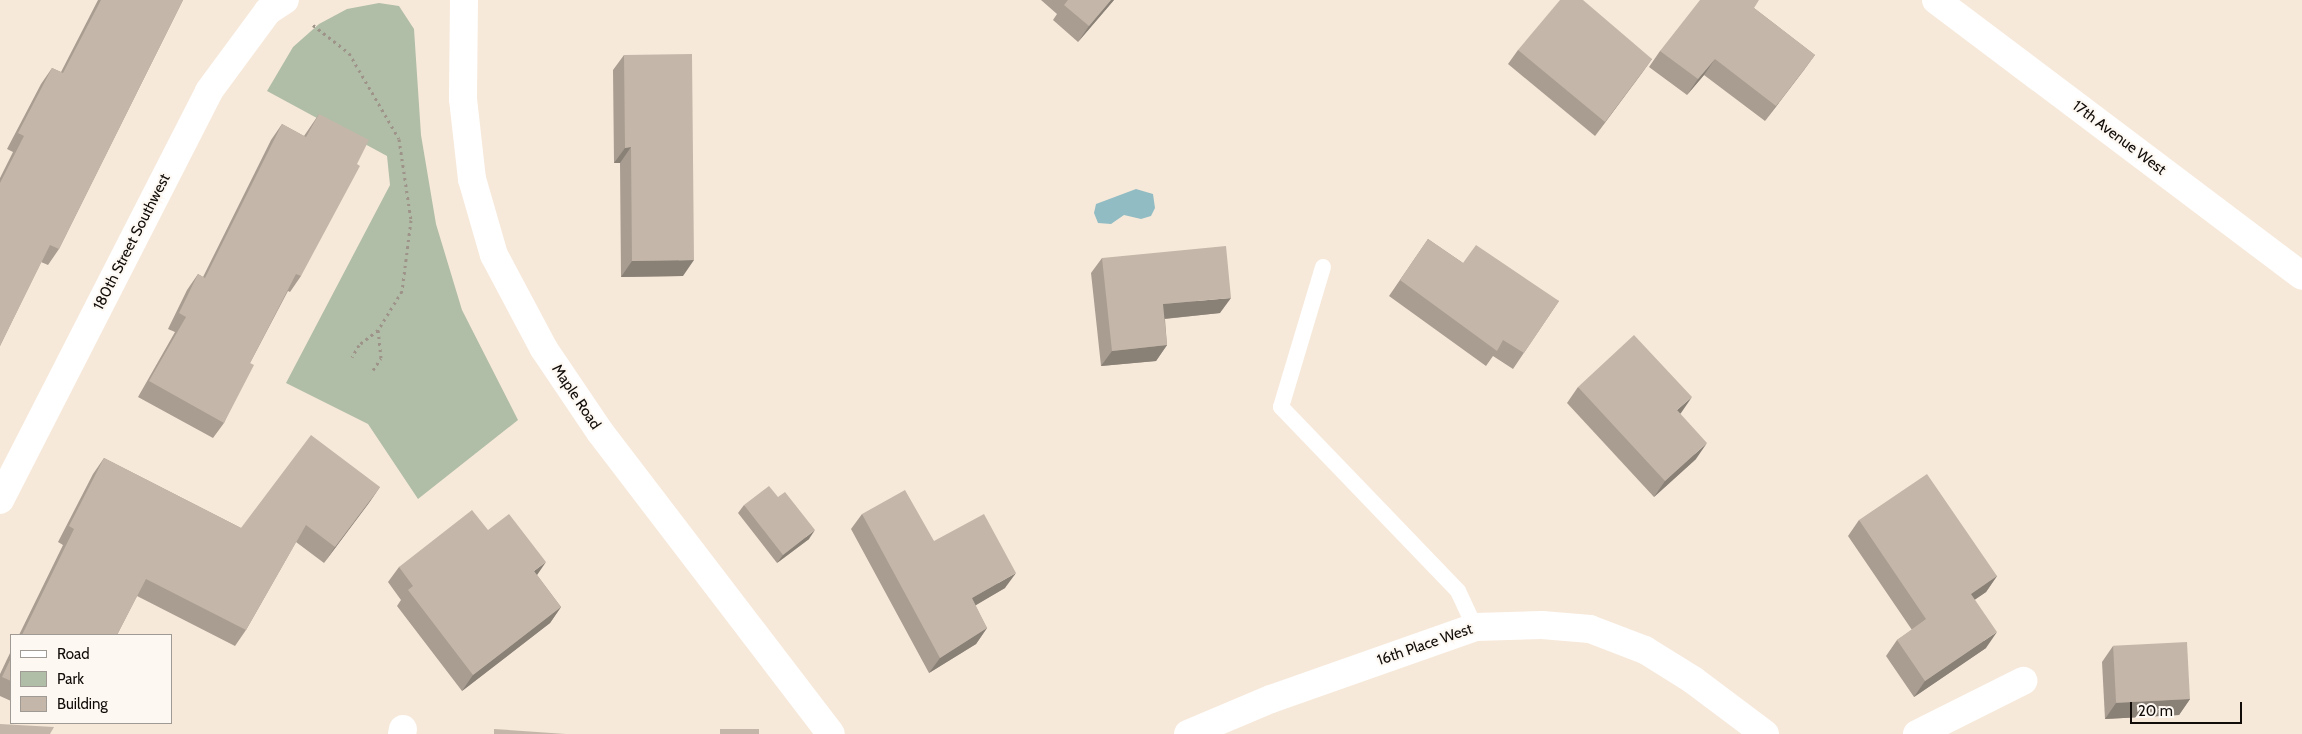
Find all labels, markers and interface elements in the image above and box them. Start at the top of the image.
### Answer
street label: 17th Avenue West [2069,97,2169,179]
street label: 180th Street Southwest [90,171,174,313]
street label: Maple Road [548,361,604,433]
street label: 16th Place West [1375,620,1475,670]
legend [10,634,172,724]
text: Road [57,645,90,663]
text: Park [57,670,84,688]
scale bar [2132,692,2244,724]
text: Building [57,695,108,713]
text: 20 m [2138,702,2173,720]

